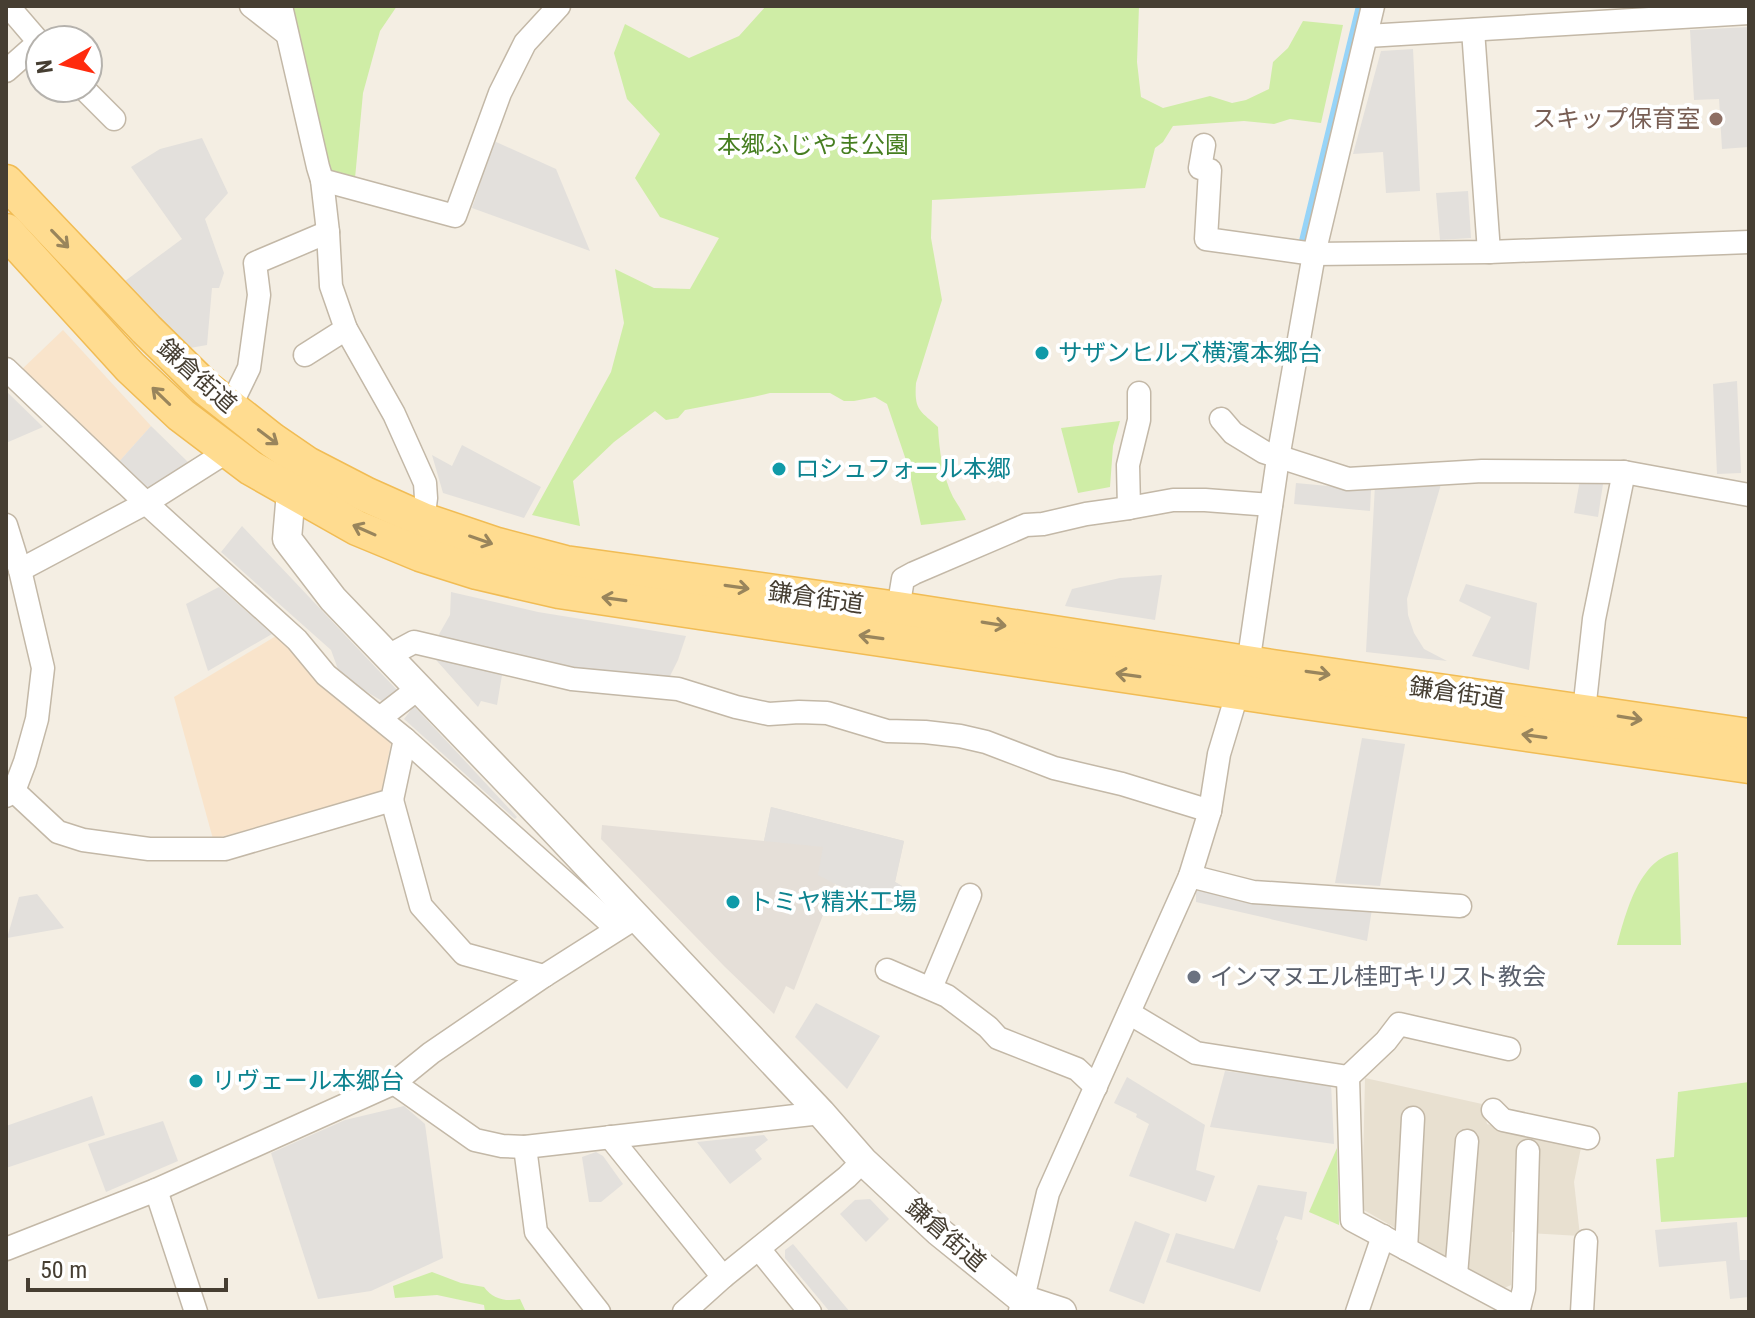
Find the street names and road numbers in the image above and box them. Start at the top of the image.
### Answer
street label: 鎌倉街道 [152,333,242,419]
street label: 鎌倉街道 [767,577,865,619]
street label: 鎌倉街道 [1408,672,1506,714]
street label: 鎌倉街道 [901,1193,991,1277]

